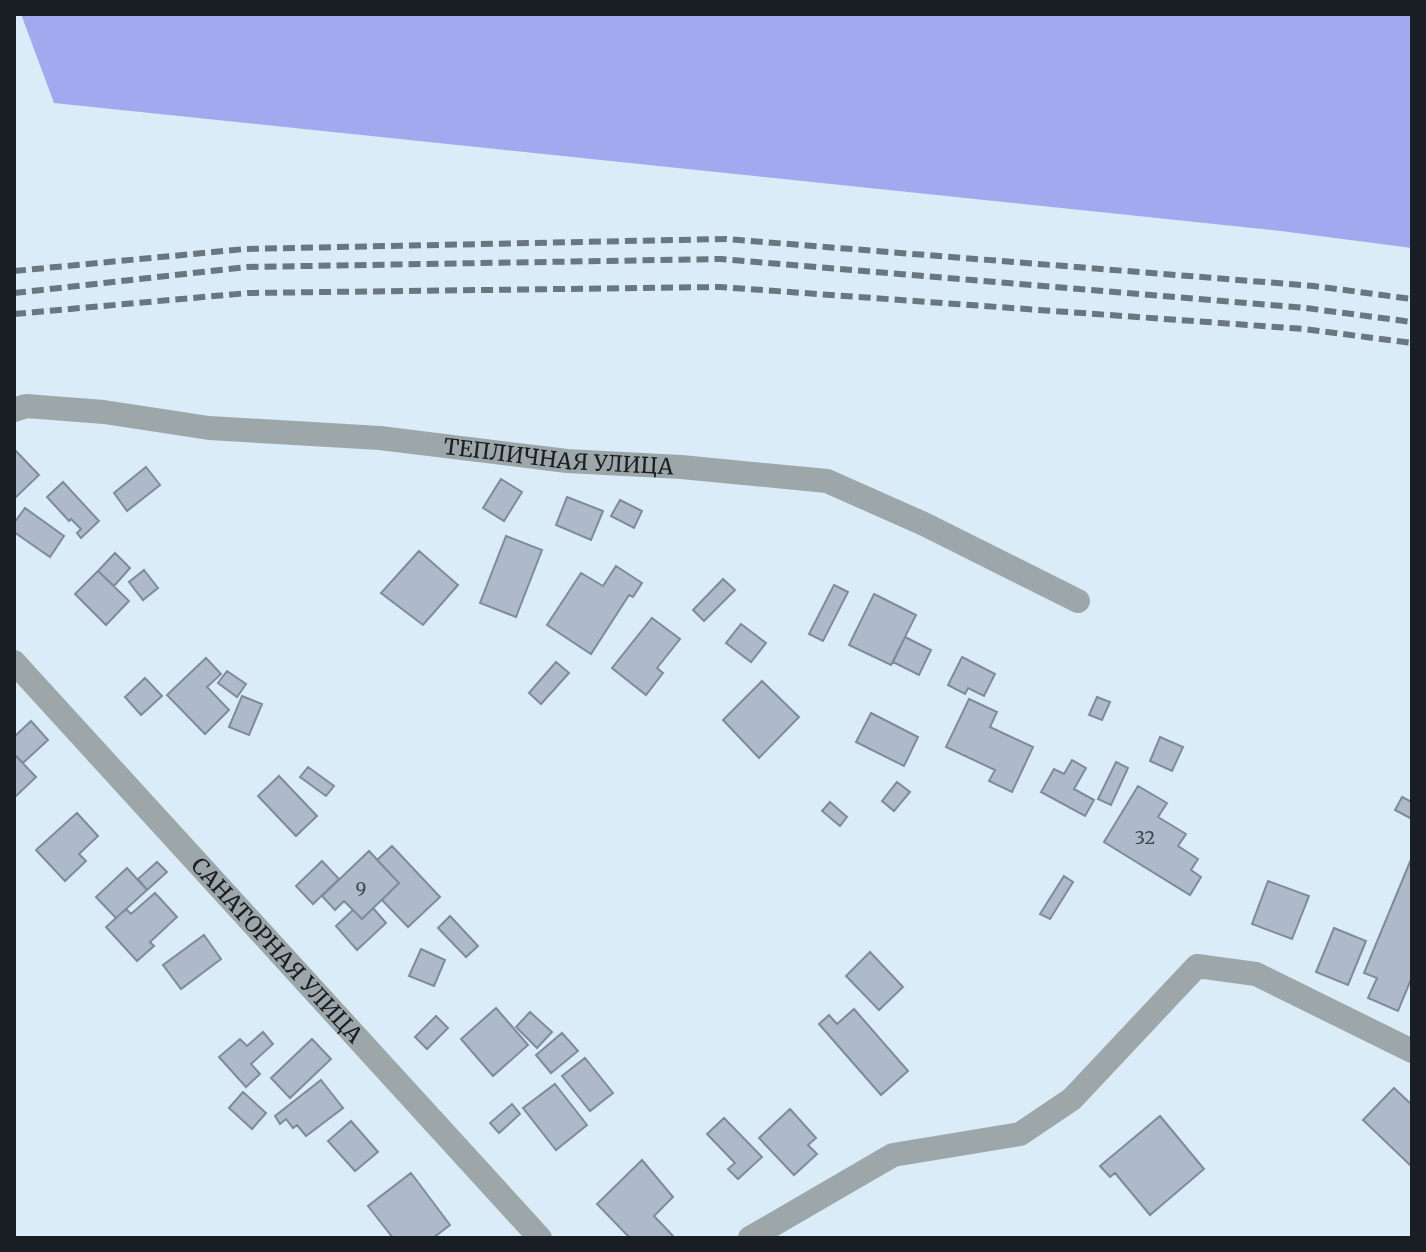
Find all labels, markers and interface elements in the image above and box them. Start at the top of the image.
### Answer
street label: ТЕПЛИЧНАЯ УЛИЦА [442,432,675,481]
house number: 32 [1135,826,1155,849]
street label: САНАТОРНАЯ УЛИЦА [185,852,369,1049]
house number: 9 [356,877,366,900]

